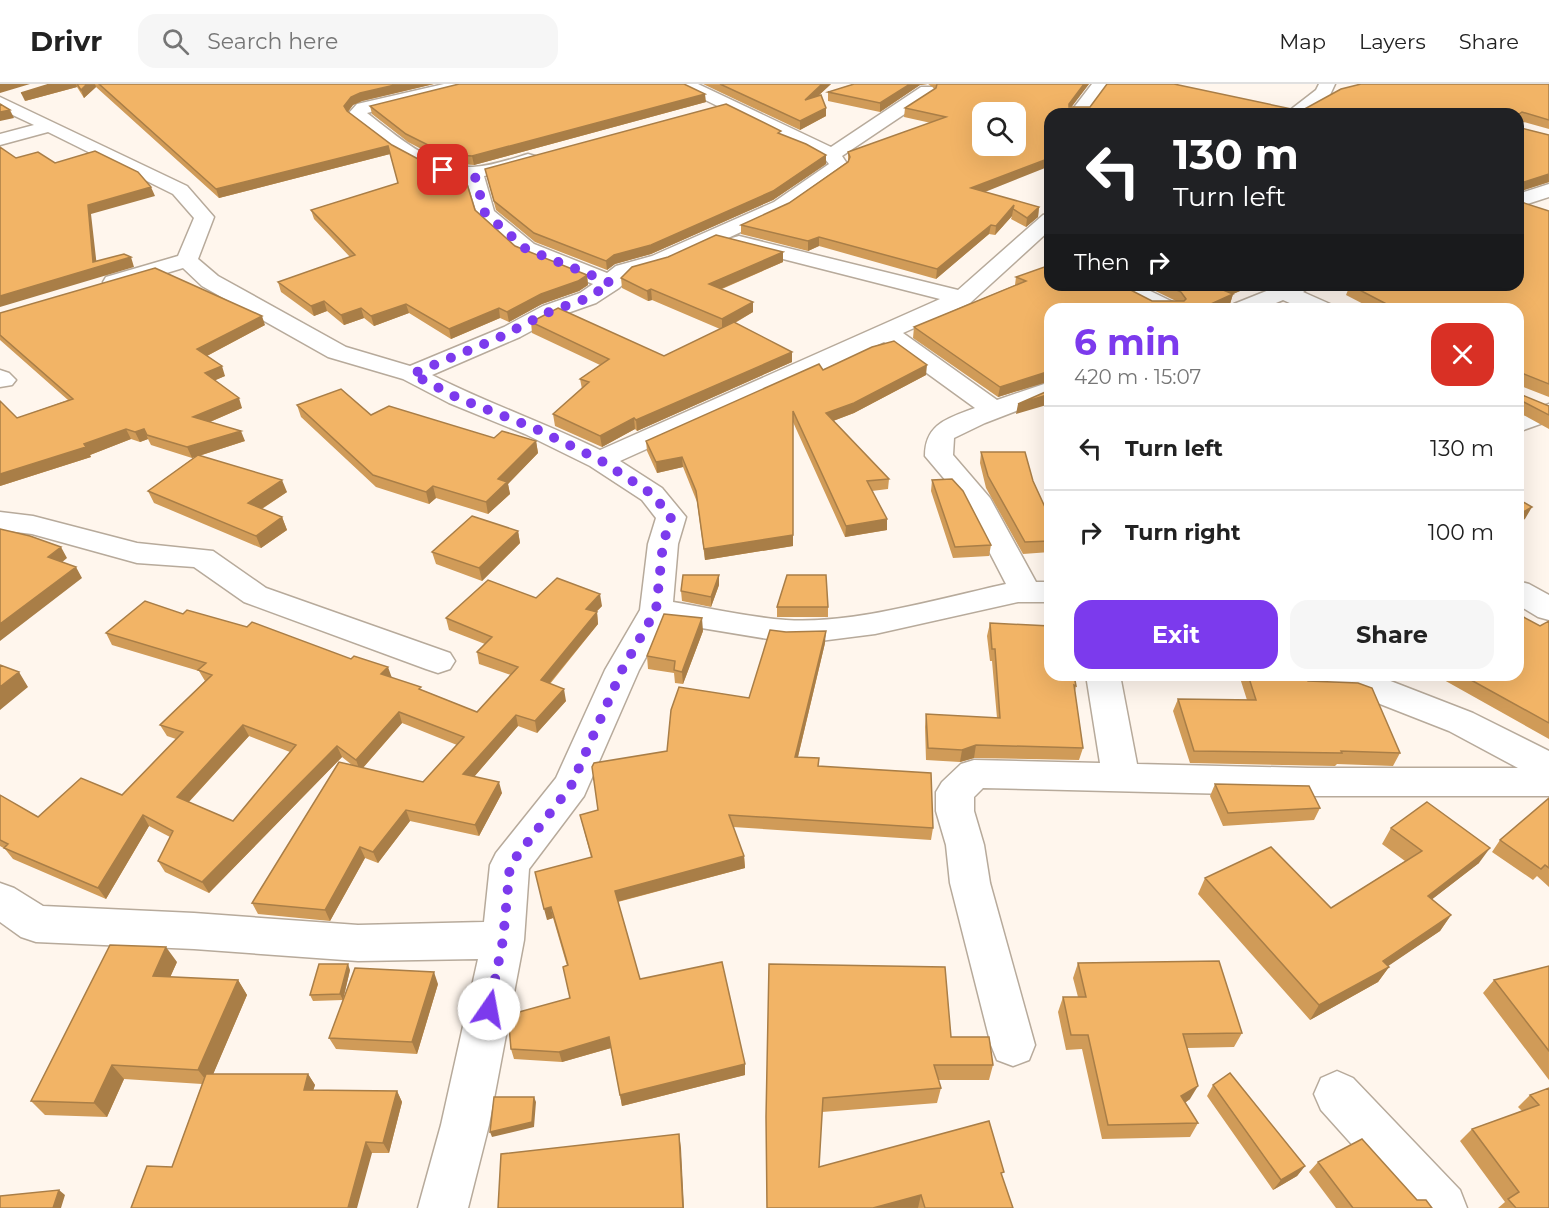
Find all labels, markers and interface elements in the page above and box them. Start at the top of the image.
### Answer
search box [138,14,558,68]
text: Drivr [30,24,102,58]
icon: search [159,25,192,58]
text: Search here [207,28,338,55]
text: Map [1279,29,1326,54]
text: Layers [1359,29,1426,54]
text: Share [1459,29,1519,54]
map controls [972,102,1026,156]
button: search [972,102,1026,156]
text: 130 m [1173,128,1299,180]
icon: left [1074,132,1152,210]
pin [417,144,468,195]
icon: arrive [426,153,459,186]
text: Turn left [1173,180,1286,213]
icon: right [1142,246,1175,279]
text: Then [1074,249,1130,276]
text: 6 min [1074,320,1181,364]
button: close [1431,323,1494,386]
text: 420 m · 15:07 [1074,365,1201,389]
icon: left [1074,432,1107,465]
text: Turn left [1125,435,1223,462]
text: 130 m [1430,435,1494,462]
icon: right [1074,516,1107,549]
text: Turn right [1125,519,1240,546]
text: 100 m [1428,519,1494,546]
button: Exit [1074,600,1278,669]
button: Share [1290,600,1494,669]
position arrow [457,977,521,1041]

